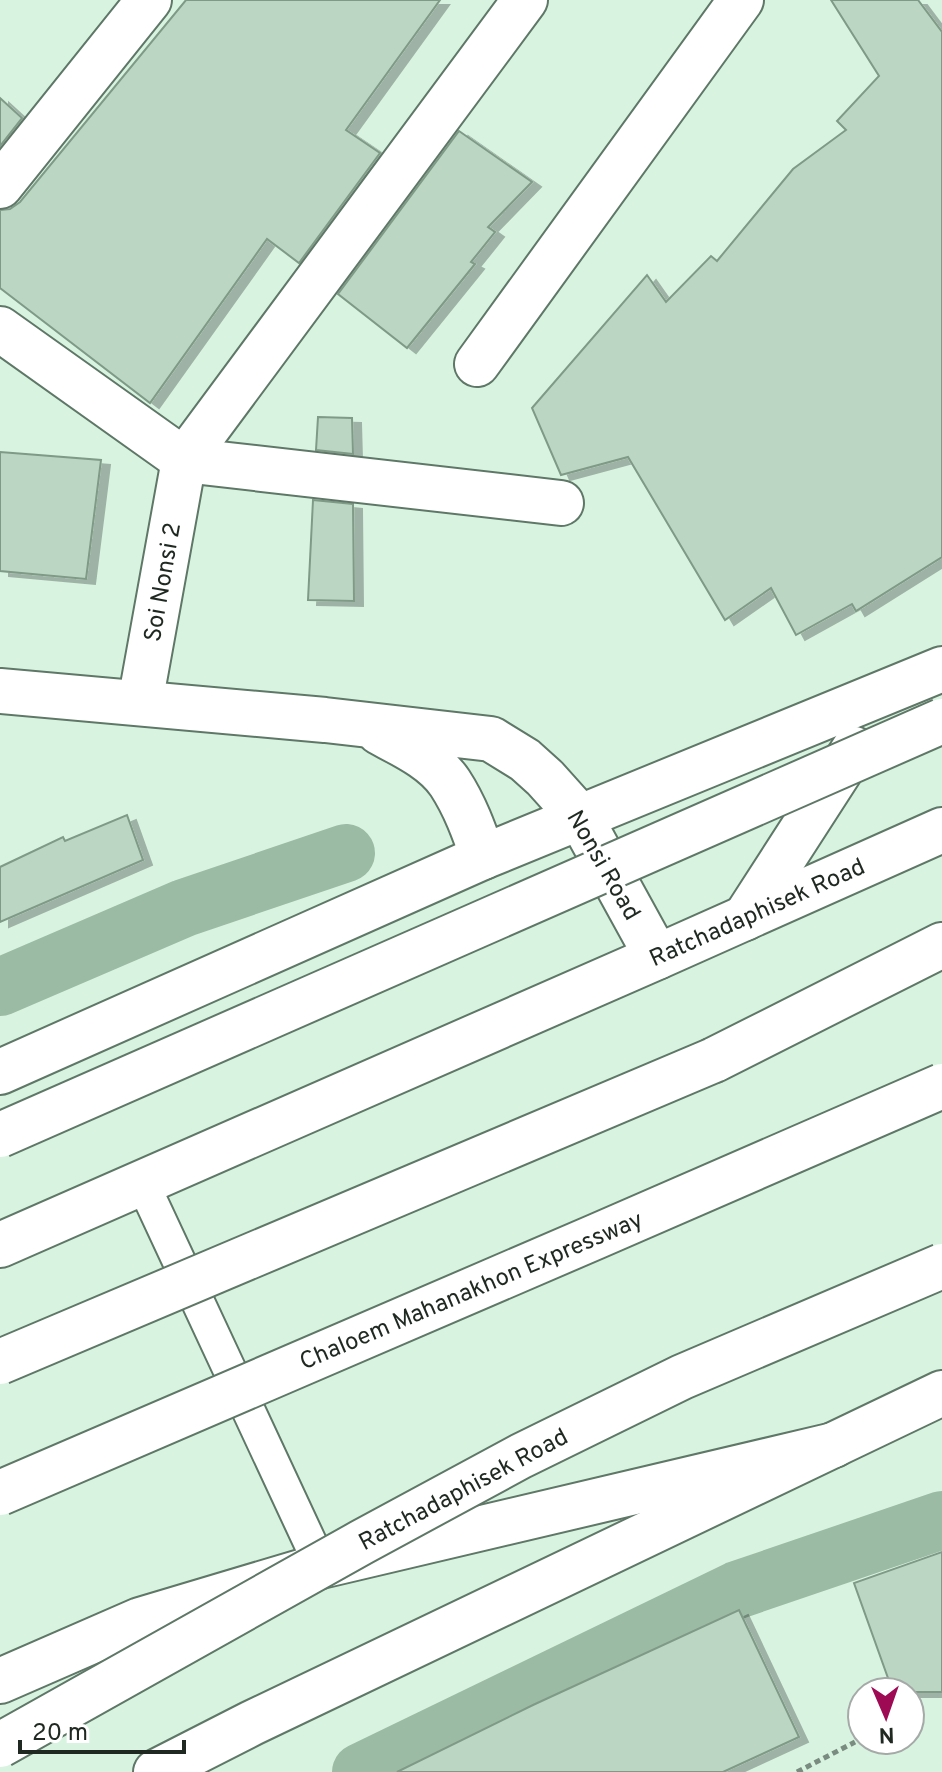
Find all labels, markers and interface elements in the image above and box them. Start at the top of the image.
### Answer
street label: Soi Nonsi 2 [139,520,189,644]
street label: Nonsi Road [559,806,646,926]
street label: Ratchadaphisek Road [645,853,870,975]
street label: Chaloem Mahanakhon Expressway [295,1206,648,1378]
street label: Ratchadaphisek Road [354,1423,574,1559]
north arrow [846,1676,926,1756]
scale bar [20,1704,184,1754]
text: 20 m [32,1719,88,1749]
text: N [878,1720,895,1747]

